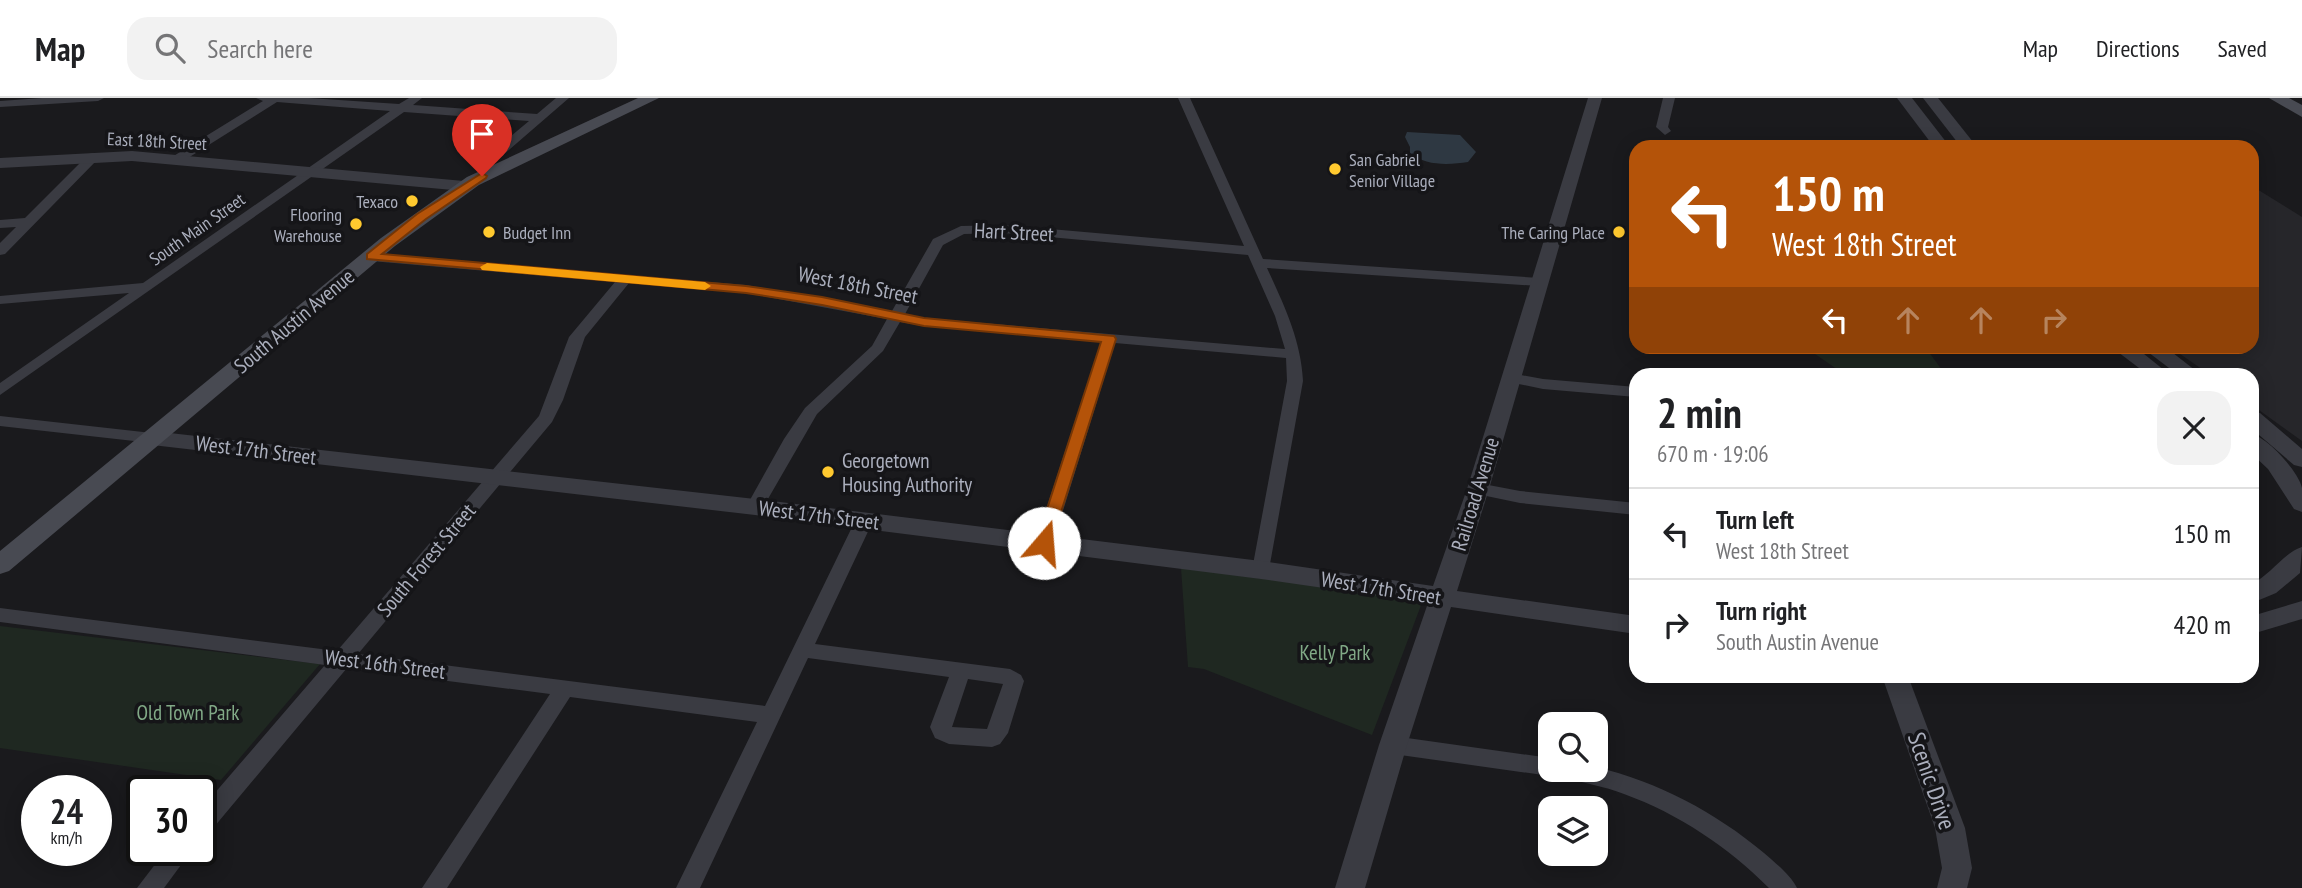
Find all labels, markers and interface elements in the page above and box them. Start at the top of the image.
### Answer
search box [127,17,617,80]
text: Map [35,27,85,70]
icon: search [151,29,189,67]
text: Search here [207,32,313,65]
text: Map [2023,33,2058,64]
text: Directions [2096,33,2180,64]
text: Saved [2218,33,2267,64]
pin [452,104,512,176]
icon: arrive [463,115,501,153]
street label: East 18th Street [107,127,208,155]
place label: San Gabriel Senior Village [1349,148,1435,192]
marker: San Gabriel Senior Village [1327,161,1343,177]
text: 150 m [1772,161,1885,225]
icon: left [1657,168,1748,259]
street label: South Main Street [145,188,249,270]
place label: Texaco [356,190,398,213]
marker: Texaco [404,193,420,209]
place label: Flooring Warehouse [274,203,342,247]
marker: Flooring Warehouse [348,216,364,232]
street label: Hart Street [974,216,1055,248]
place label: Budget Inn [503,221,571,244]
place label: The Caring Place [1501,221,1605,244]
text: West 18th Street [1772,223,1957,265]
marker: Budget Inn [481,224,497,240]
marker: The Caring Place [1611,224,1627,240]
street label: West 18th Street [796,260,920,310]
street label: South Austin Avenue [228,263,360,379]
icon: left [1816,301,1854,339]
icon: ahead [1889,301,1927,339]
icon: ahead [1962,301,2000,339]
icon: right [2035,301,2073,339]
text: 2 min [1657,385,1742,440]
button: close [2157,391,2231,465]
street label: West 17th Street [194,429,318,471]
street label: Railroad Avenue [1445,434,1505,554]
text: 670 m · 19:06 [1657,439,1769,468]
place label: Georgetown Housing Authority [842,447,972,498]
marker: Georgetown Housing Authority [820,464,836,480]
street label: West 17th Street [757,494,881,536]
street label: South Forest Street [371,498,481,622]
text: Turn left [1716,503,1794,536]
position arrow [1007,506,1081,580]
icon: left [1657,515,1695,553]
text: 150 m [2173,517,2231,550]
text: West 18th Street [1716,536,1849,565]
street label: West 17th Street [1319,565,1443,611]
text: Turn right [1716,594,1807,627]
icon: right [1657,606,1695,644]
text: 420 m [2173,608,2231,641]
text: South Austin Avenue [1716,627,1879,656]
park label: Kelly Park [1300,639,1370,666]
street label: West 16th Street [323,643,447,685]
park label: Old Town Park [137,699,239,726]
map controls [1538,712,1608,866]
button: search [1538,712,1608,782]
street label: Scenic Drive [1901,728,1963,834]
speed limit sign: 30 [126,775,217,866]
text: 24 [50,788,83,834]
button: layers [1538,796,1608,866]
text: km/h [51,826,82,849]

